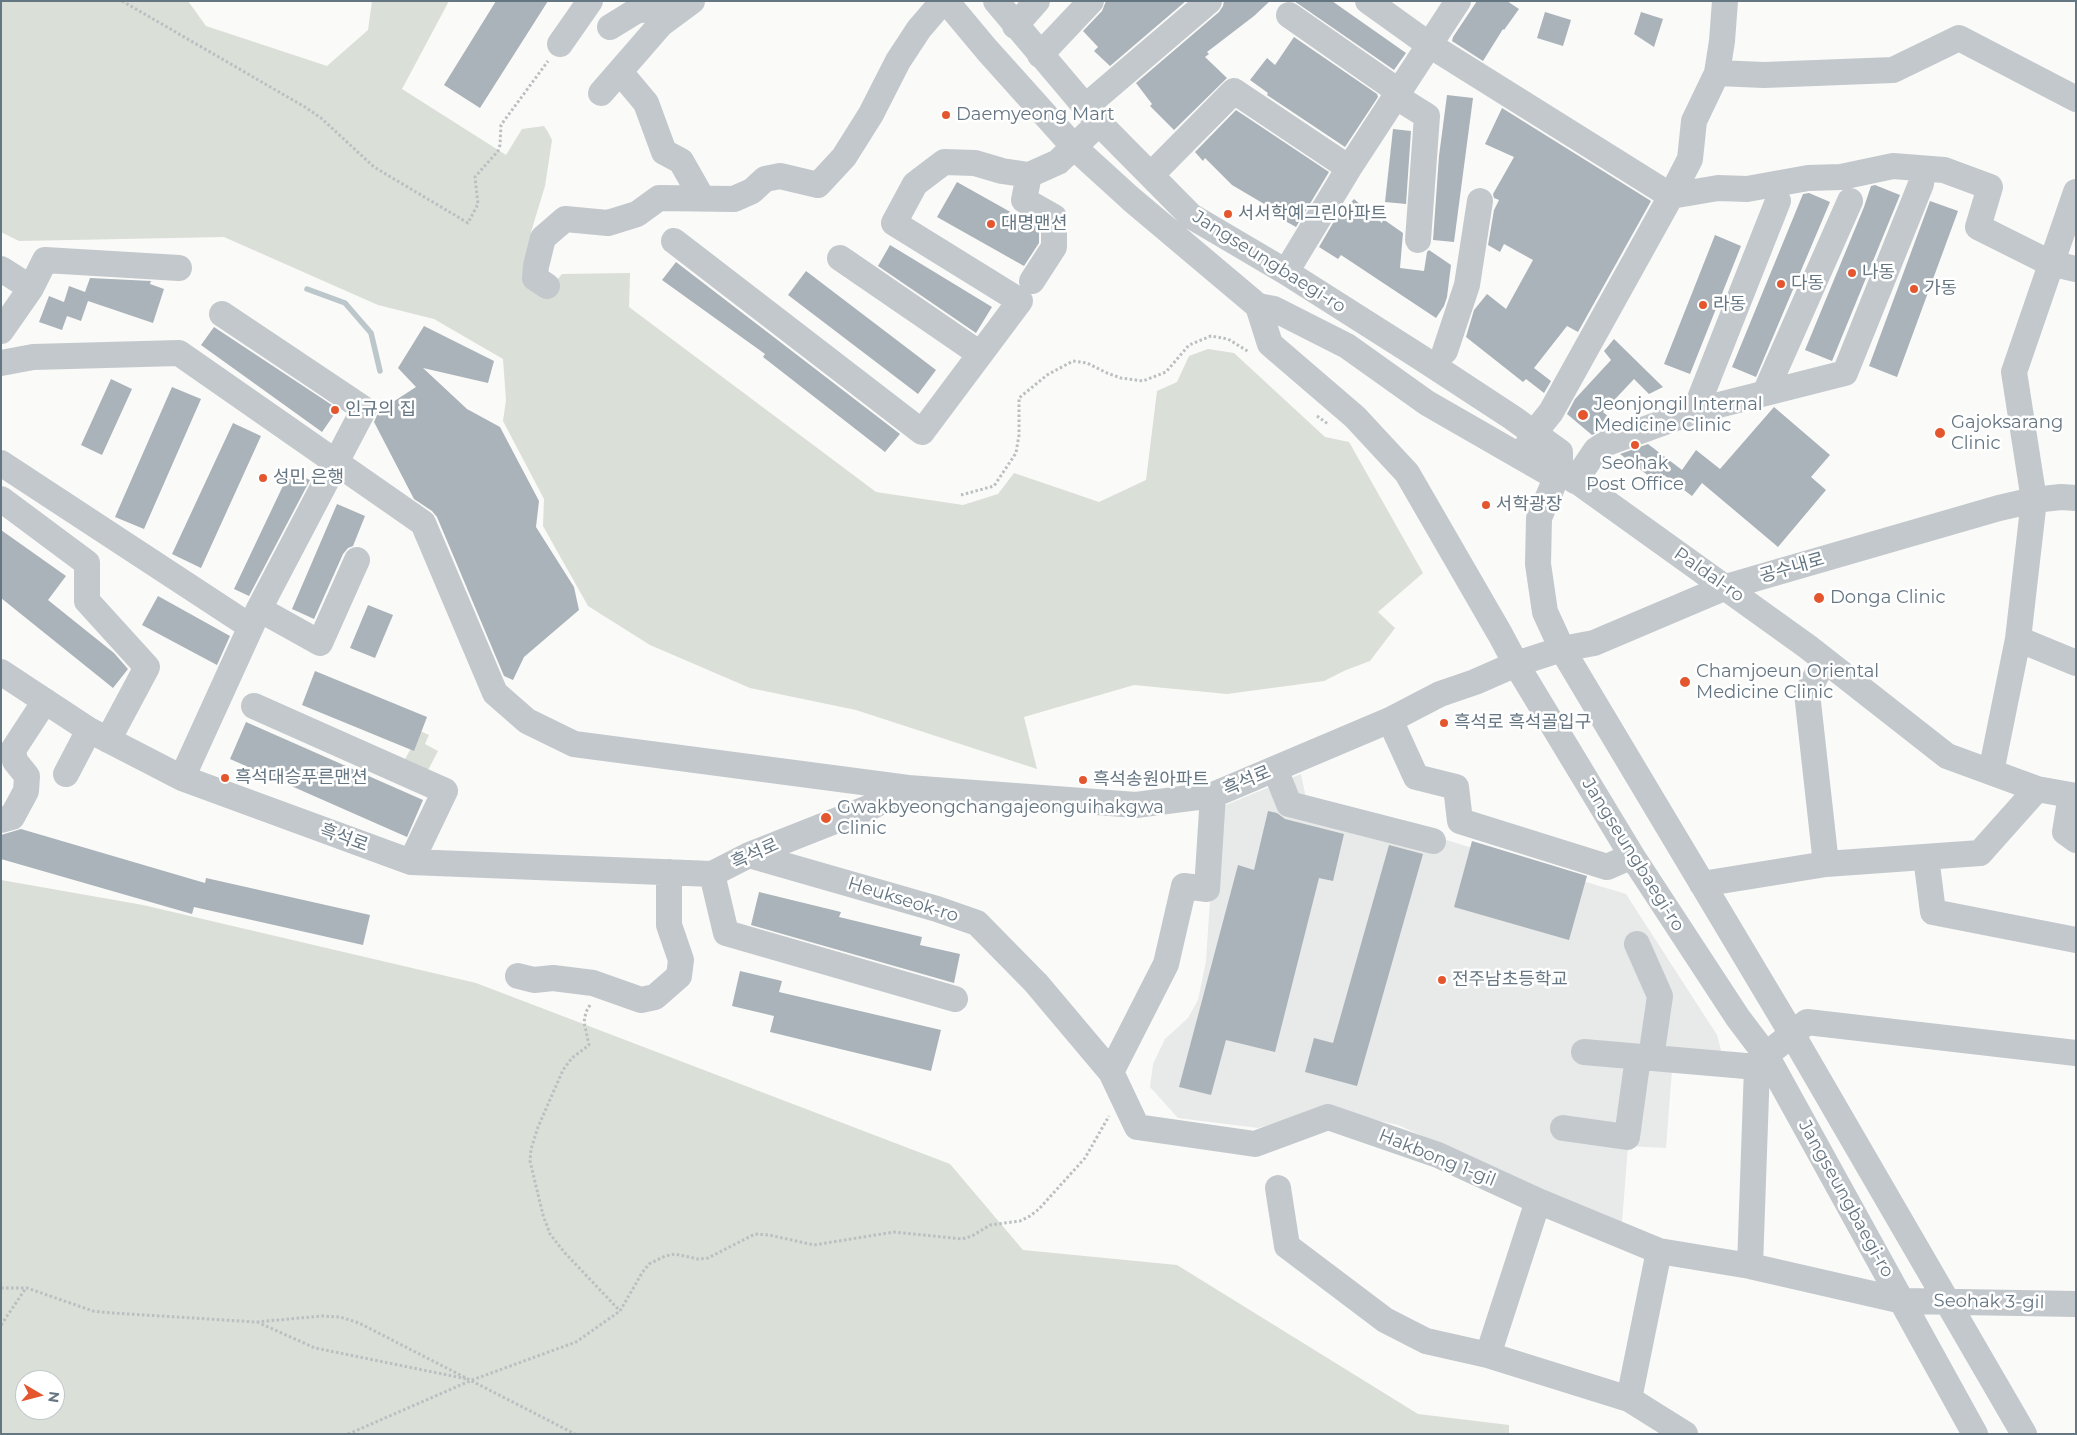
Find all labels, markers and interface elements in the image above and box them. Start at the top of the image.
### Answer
place label: Daemyeong Mart [956,104,1115,126]
marker: Daemyeong Mart [940,109,952,121]
place label: 서서학예그린아파트 [1238,203,1387,225]
street label: Jangseungbaegi-ro [1189,206,1349,318]
marker: 서서학예그린아파트 [1222,208,1234,220]
place label: 대명맨션 [1001,213,1067,235]
marker: 대명맨션 [985,218,997,230]
place label: 나동 [1862,262,1895,284]
marker: 나동 [1846,267,1858,279]
place label: 다동 [1791,273,1824,295]
marker: 다동 [1775,278,1787,290]
place label: 가동 [1924,278,1957,300]
marker: 가동 [1908,283,1920,295]
place label: 라동 [1713,294,1746,316]
marker: 라동 [1697,299,1709,311]
place label: Jeonjongil Internal Medicine Clinic [1594,394,1763,436]
place label: 인규의 집 [345,399,416,421]
marker: 인규의 집 [329,404,341,416]
marker: Jeonjongil Internal Medicine Clinic [1576,408,1590,422]
place label: Gajoksarang Clinic [1951,412,2063,454]
marker: Gajoksarang Clinic [1933,426,1947,440]
marker: Seohak Post Office [1629,439,1641,451]
place label: Seohak Post Office [1586,453,1684,496]
place label: 성민 은행 [273,467,344,489]
marker: 성민 은행 [257,472,269,484]
place label: 서학광장 [1496,494,1562,516]
marker: 서학광장 [1480,499,1492,511]
street label: Paldal-ro [1670,543,1748,607]
street label: 공수내로 [1757,548,1827,588]
place label: Donga Clinic [1830,587,1946,609]
marker: Donga Clinic [1812,591,1826,605]
place label: Chamjoeun Oriental Medicine Clinic [1696,661,1879,704]
marker: Chamjoeun Oriental Medicine Clinic [1678,675,1692,689]
place label: 흑석로 흑석골입구 [1454,712,1591,734]
marker: 흑석로 흑석골입구 [1438,717,1450,729]
street label: 흑석로 [1220,761,1274,801]
place label: 흑석대승푸른맨션 [235,767,367,789]
place label: 흑석송원아파트 [1093,769,1209,791]
marker: 흑석대승푸른맨션 [219,772,231,784]
marker: 흑석송원아파트 [1077,774,1089,786]
street label: Jangseungbaegi-ro [1577,775,1689,935]
place label: Gwakbyeongchangajeonguihakgwa Clinic [837,797,1164,840]
marker: Gwakbyeongchangajeonguihakgwa Clinic [819,811,833,825]
street label: 흑석로 [317,819,371,857]
street label: 흑석로 [728,834,782,874]
street label: Heukseok-ro [845,873,961,927]
place label: 전주남초등학교 [1452,969,1568,991]
marker: 전주남초등학교 [1436,974,1448,986]
street label: Jangseungbaegi-ro [1794,1117,1898,1281]
street label: Hakbong 1-gil [1375,1125,1499,1191]
street label: Seohak 3-gil [1933,1290,2045,1314]
north arrow [15,1370,65,1420]
text: N [44,1390,64,1404]

